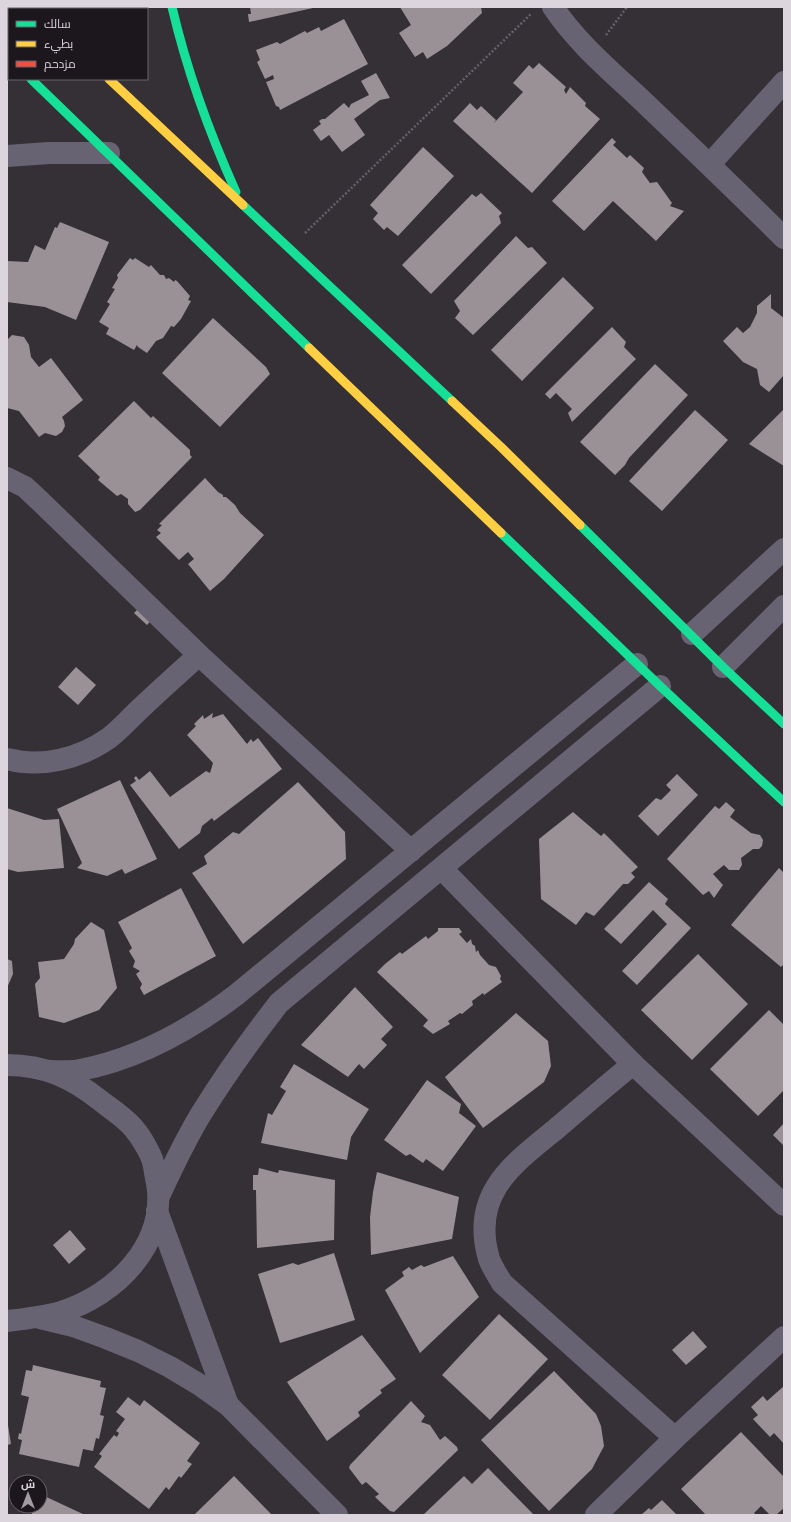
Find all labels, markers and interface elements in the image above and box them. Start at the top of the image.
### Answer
legend [8,8,148,80]
text: سالك [44,16,71,32]
text: بطيء [44,36,73,54]
text: مزدحم [44,56,76,72]
north arrow [8,1474,48,1514]
text: ش [21,1477,35,1492]

